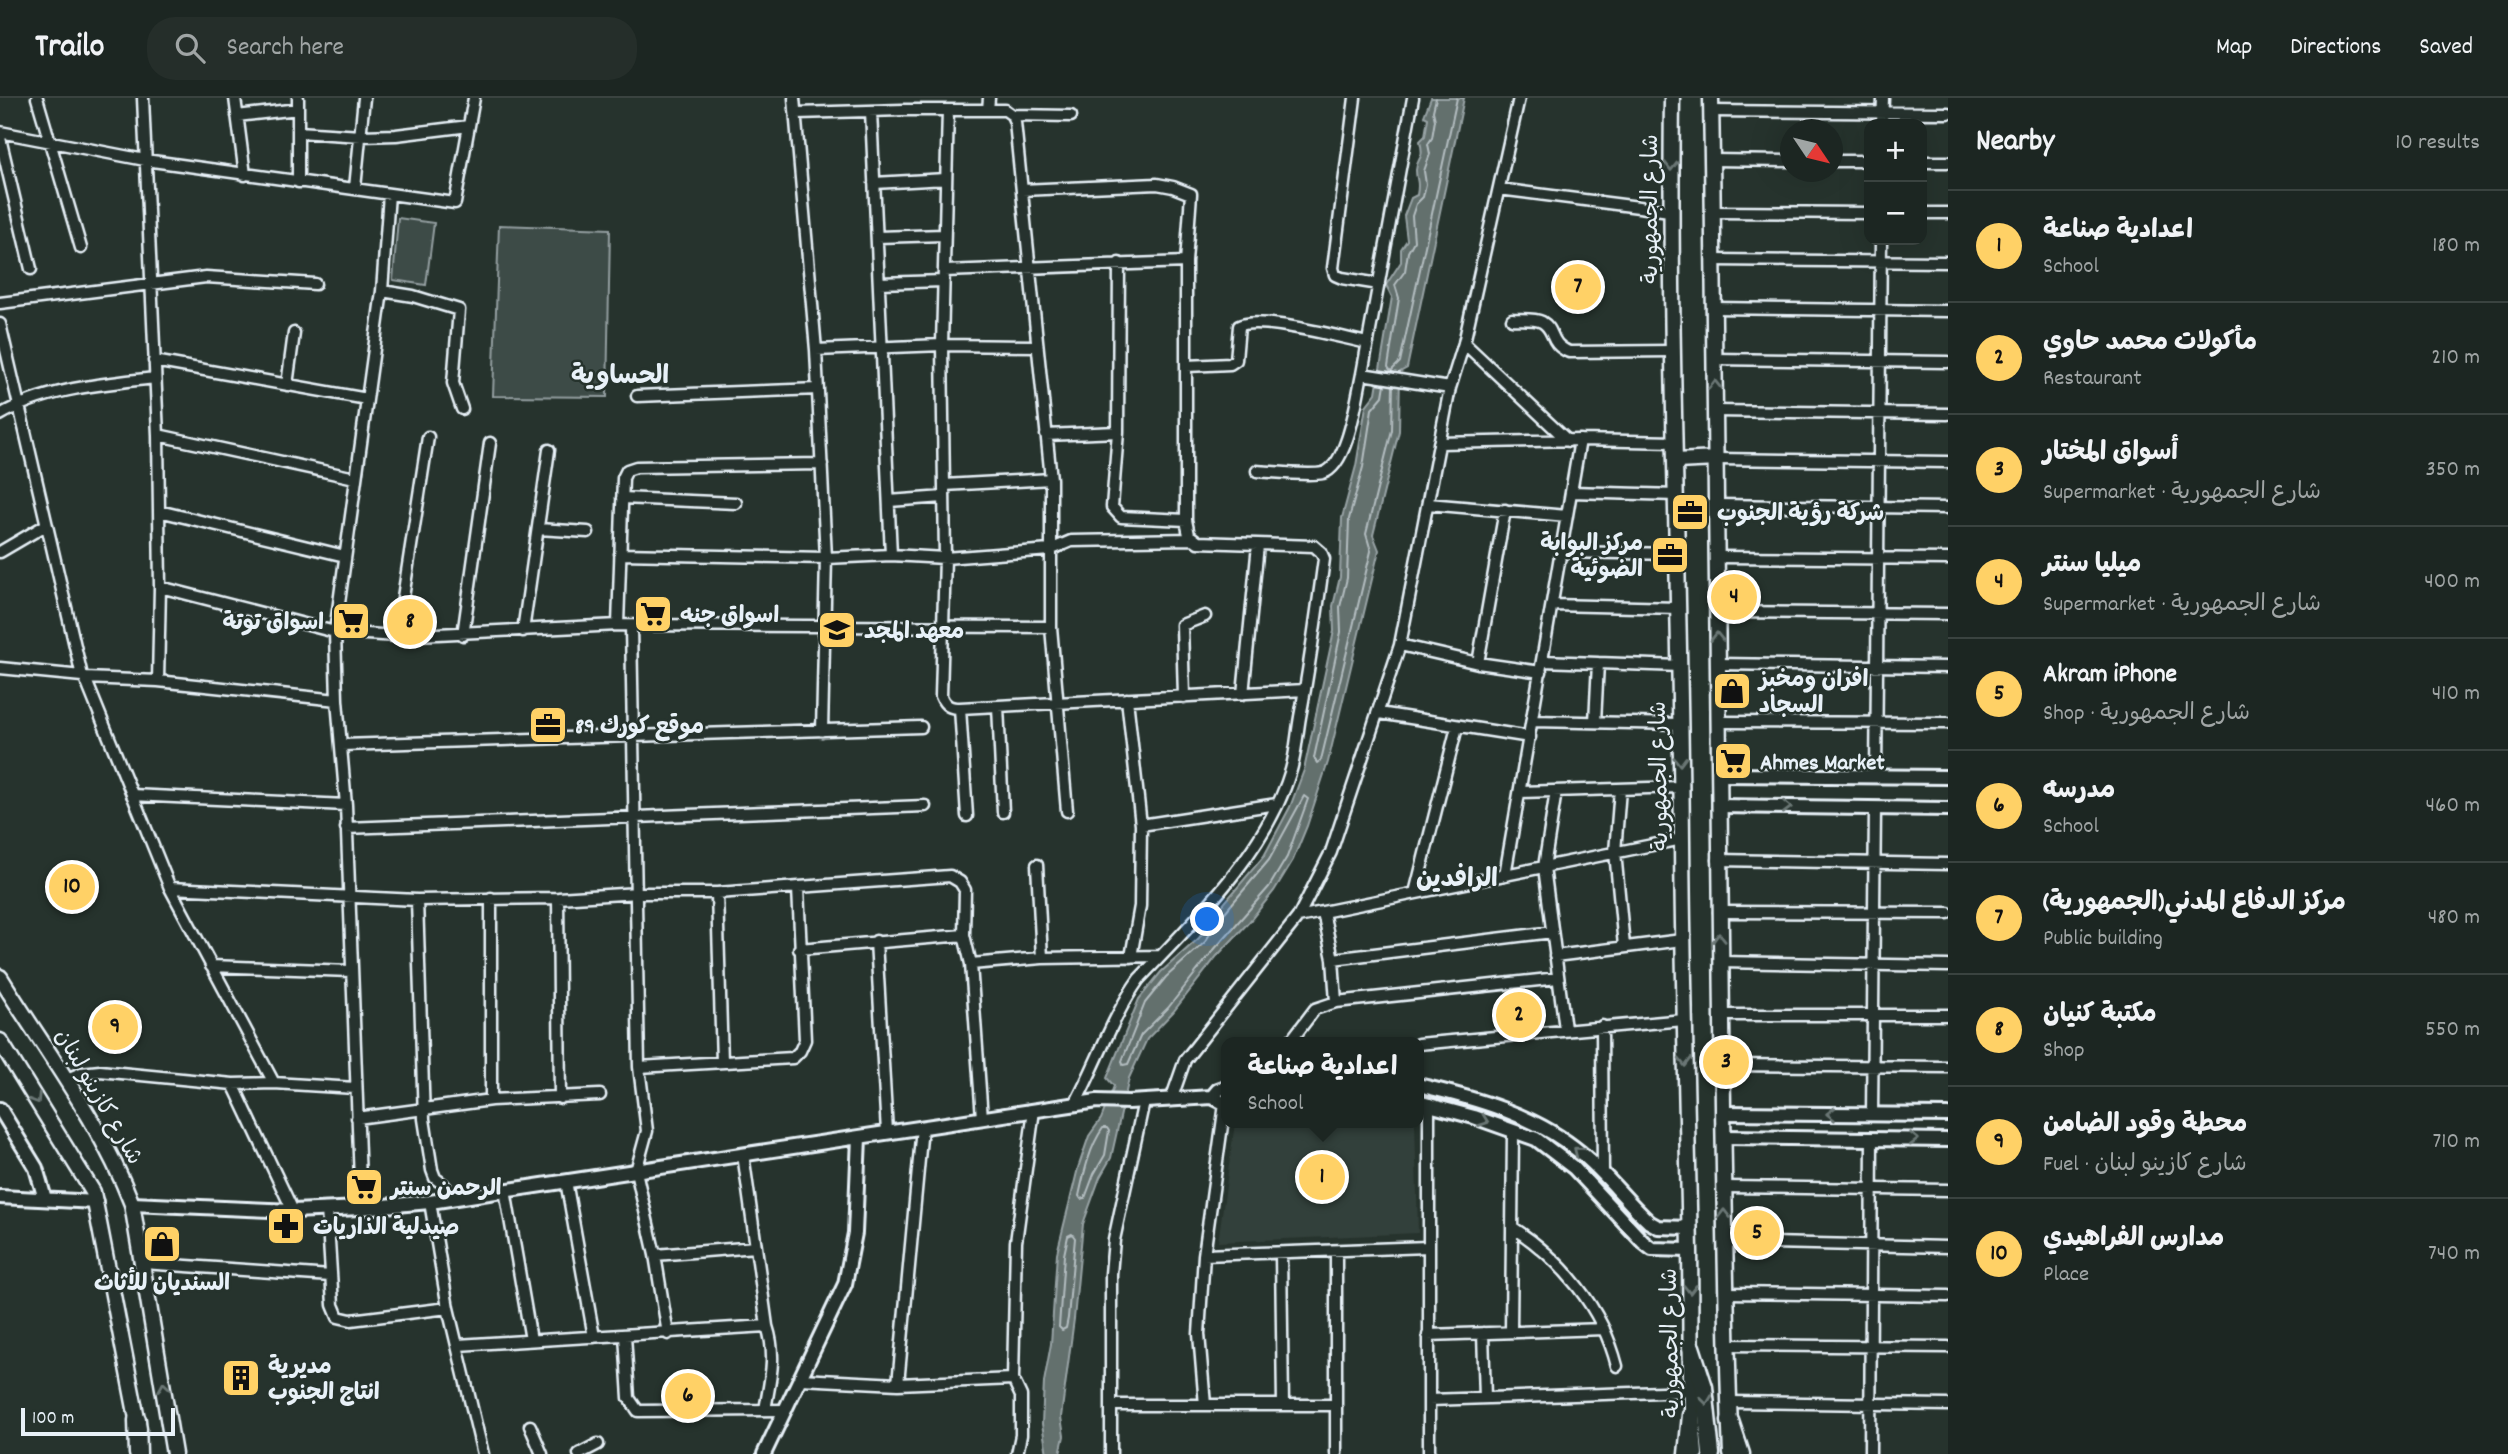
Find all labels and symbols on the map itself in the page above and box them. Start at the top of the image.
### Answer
north arrow [1780,119,1843,182]
street label: شارع الجمهورية [1636,134,1669,284]
one-way arrow [1663,161,1679,172]
pin: 7 [1555,261,1601,313]
district label: الحساوية [571,359,669,396]
one-way arrow [1707,379,1723,390]
office icon: شركة رؤية الجنوب [1669,491,1711,533]
place label: شركة رؤية الجنوب [1717,499,1884,532]
place label: مركز البوابة الضوئية [1540,529,1643,588]
office icon: مركز البوابة الضوئية [1649,534,1691,576]
pin: 4 [1711,571,1757,623]
supermarket icon: اسواق جنه [632,593,674,635]
pin: 8 [387,596,433,648]
supermarket icon: اسواق توتة [330,600,372,642]
place label: اسواق جنه [680,601,779,634]
place label: اسواق توتة [223,608,324,641]
school or university icon: معهد المجد [816,609,858,651]
place label: معهد المجد [864,617,964,650]
one-way arrow [1710,631,1725,642]
place label: افران ومخبز السجاد [1757,665,1868,724]
shop icon: افران ومخبز السجاد [1711,670,1753,712]
street label: شارع الجمهورية [1644,701,1679,851]
office icon: موقع كورك 89 [527,704,569,746]
place label: موقع كورك 89 [575,712,704,745]
supermarket icon: Ahmes Market [1712,740,1754,782]
place label: Ahmes Market [1760,748,1885,781]
one-way arrow [1673,756,1688,767]
one-way arrow [1782,799,1793,815]
pin: 10 [49,861,95,913]
district label: الرافدين [1416,862,1498,899]
your location [1190,902,1224,936]
one-way arrow [1712,932,1727,943]
pin: 2 [1496,989,1542,1041]
pin: 9 [92,1001,138,1053]
street label: شارع كازينو لبنان [45,1024,149,1172]
pin: 3 [1703,1036,1749,1088]
one-way arrow [1677,1057,1693,1068]
one-way arrow [27,1092,40,1105]
one-way arrow [1825,1106,1836,1122]
one-way arrow [1477,1113,1489,1127]
one-way arrow [1909,1132,1920,1147]
one-way arrow [1574,1147,1586,1160]
pin: 1 [1299,1151,1345,1203]
supermarket icon: الرحمن سنتر [343,1166,385,1208]
place label: الرحمن سنتر [389,1174,502,1207]
pharmacy icon: صيدلية الذاريات [265,1205,307,1247]
pin: 5 [1734,1207,1780,1259]
one-way arrow [1716,1209,1732,1219]
place label: صيدلية الذاريات [313,1213,459,1246]
shop icon: السنديان للأثاث [141,1223,183,1265]
place label: السنديان للأثاث [94,1266,230,1302]
street label: شارع الجمهورية [1655,1268,1690,1418]
one-way arrow [1682,1285,1698,1295]
place label: مديرية انتاج الجنوب [268,1352,380,1411]
building icon: مديرية انتاج الجنوب [220,1357,262,1399]
pin: 6 [665,1370,711,1422]
one-way arrow [156,1381,171,1393]
one-way arrow [1698,1394,1713,1405]
scale bar [21,1405,175,1437]

